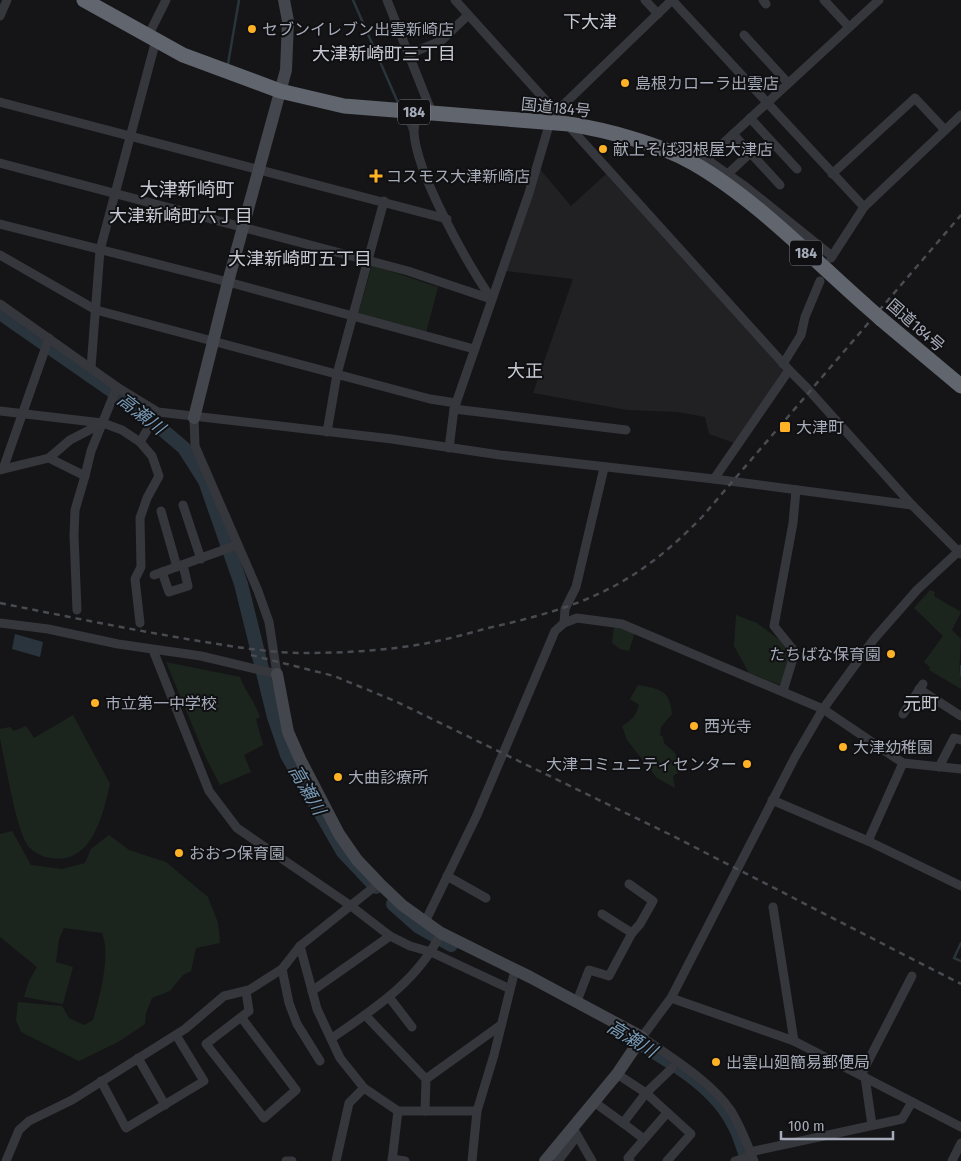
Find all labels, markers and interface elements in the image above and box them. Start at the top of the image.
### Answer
district label: 下大津 [563,11,617,33]
place label: セブンイレブン出雲新崎店 [262,20,454,39]
marker: セブンイレブン出雲新崎店 [246,23,258,35]
district label: 大津新崎町三丁目 [312,43,456,65]
place label: 島根カローラ出雲店 [635,74,779,93]
marker: 島根カローラ出雲店 [619,77,631,89]
street label: 国道184号 [520,94,592,121]
road number: 184 [398,100,430,124]
place label: 献上そば羽根屋大津店 [613,140,773,159]
marker: 献上そば羽根屋大津店 [597,143,609,155]
place label: コスモス大津新崎店 [386,167,530,186]
marker: コスモス大津新崎店 [370,170,382,182]
district label: 大津新崎町 [139,178,235,201]
district label: 大津新崎町六丁目 [109,205,253,227]
road number: 184 [790,240,822,266]
district label: 大津新崎町五丁目 [228,248,372,270]
street label: 国道184号 [883,295,948,356]
district label: 大正 [507,360,543,382]
water label: 高瀬川 [113,389,171,441]
place label: 大津町 [796,418,844,437]
marker: 大津町 [778,420,792,434]
place label: たちばな保育園 [769,645,881,664]
marker: たちばな保育園 [885,648,897,660]
district label: 元町 [903,693,939,715]
place label: 市立第一中学校 [105,694,217,713]
marker: 市立第一中学校 [89,697,101,709]
place label: 西光寺 [704,717,752,736]
marker: 西光寺 [688,720,700,732]
place label: 大津幼稚園 [853,738,933,757]
marker: 大津幼稚園 [837,741,849,753]
place label: 大津コミュニティセンター [546,755,737,774]
marker: 大津コミュニティセンター [741,758,753,770]
water label: 高瀬川 [284,761,331,821]
place label: 大曲診療所 [348,768,428,787]
marker: 大曲診療所 [332,771,344,783]
place label: おおつ保育園 [189,844,285,863]
marker: おおつ保育園 [173,847,185,859]
water label: 高瀬川 [603,1016,663,1063]
place label: 出雲山廻簡易郵便局 [726,1053,870,1072]
marker: 出雲山廻簡易郵便局 [710,1056,722,1068]
scale bar [781,1108,894,1140]
text: 100 m [788,1117,825,1135]

